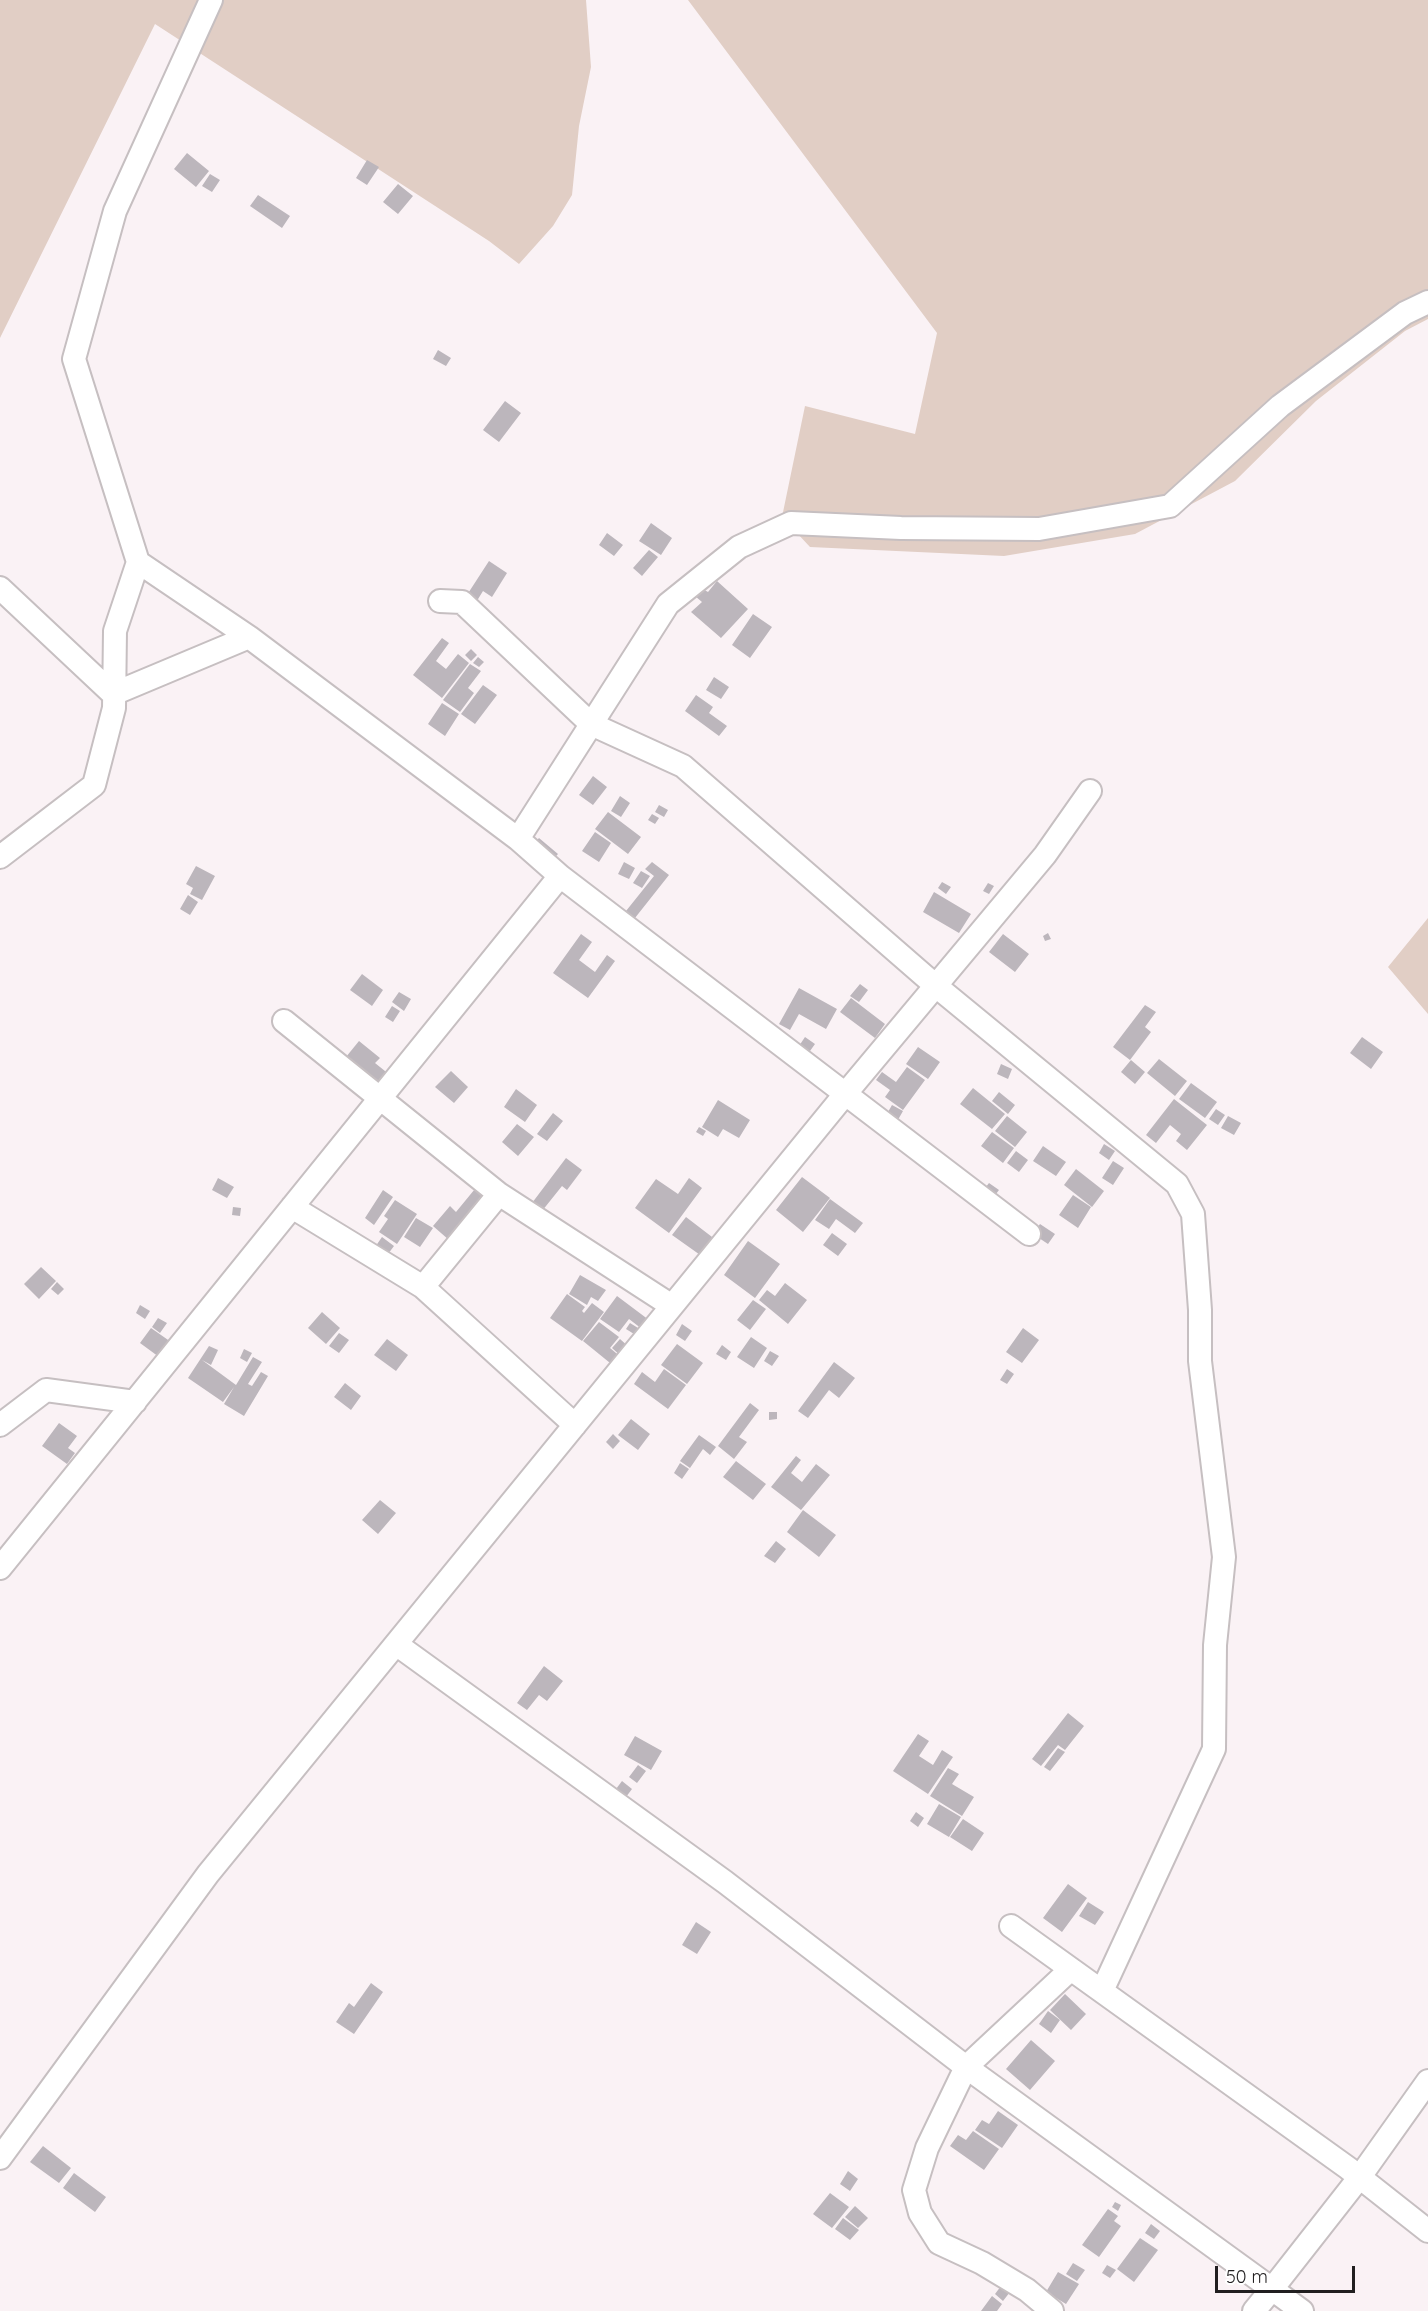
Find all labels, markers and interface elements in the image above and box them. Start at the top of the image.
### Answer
scale bar [1218,2254,1358,2292]
text: 50 m [1226,2265,1268,2288]

